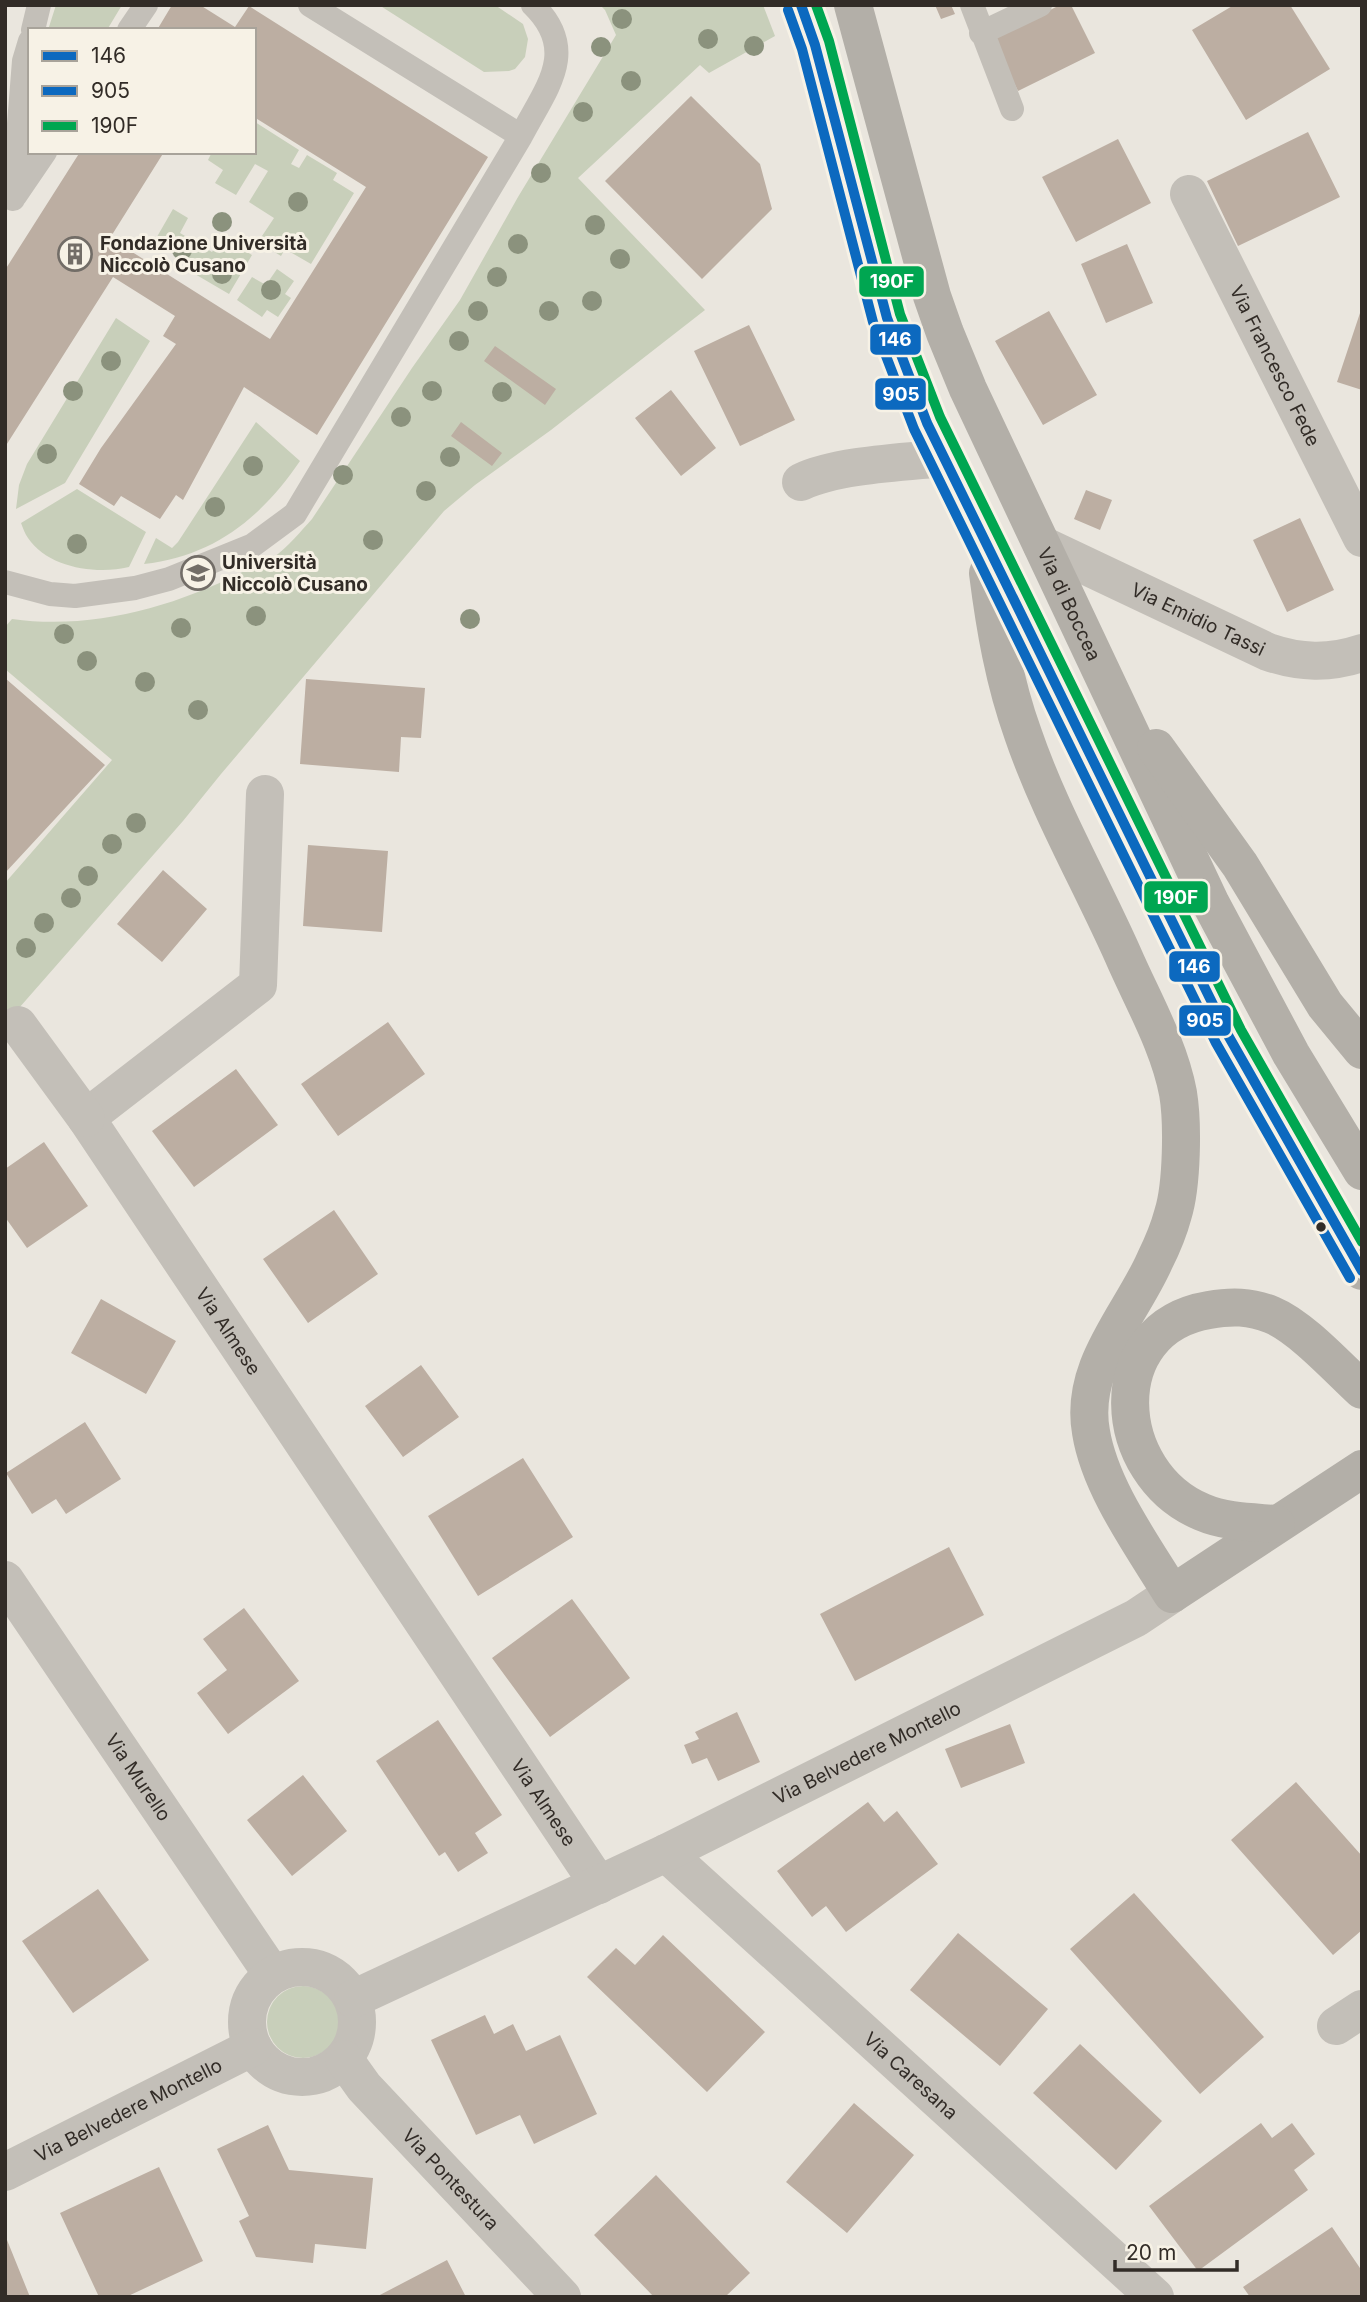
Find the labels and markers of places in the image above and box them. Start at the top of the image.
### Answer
place label: Fondazione Università Niccolò Cusano [100,232,307,277]
building icon: Fondazione Università Niccolò Cusano [56,235,94,273]
place label: Università Niccolò Cusano [222,551,368,596]
school or university icon: Università Niccolò Cusano [179,554,217,592]
unlabelled marker [1314,1220,1328,1234]

